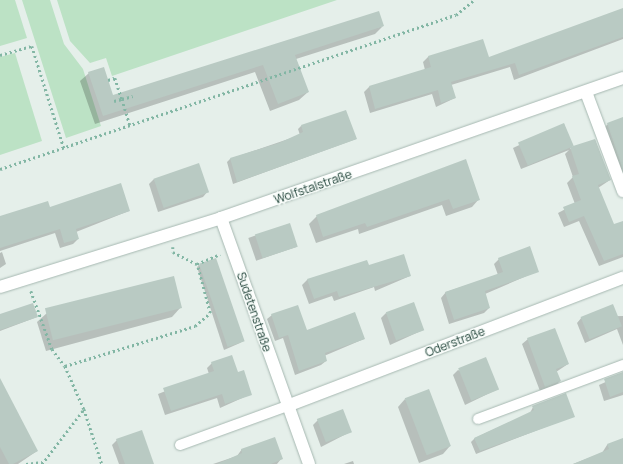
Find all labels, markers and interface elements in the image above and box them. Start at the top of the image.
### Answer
street label: Wolfstalstraße [272,167,354,207]
street label: Sudetenstraße [234,270,274,354]
street label: Oderstraße [423,324,487,360]

